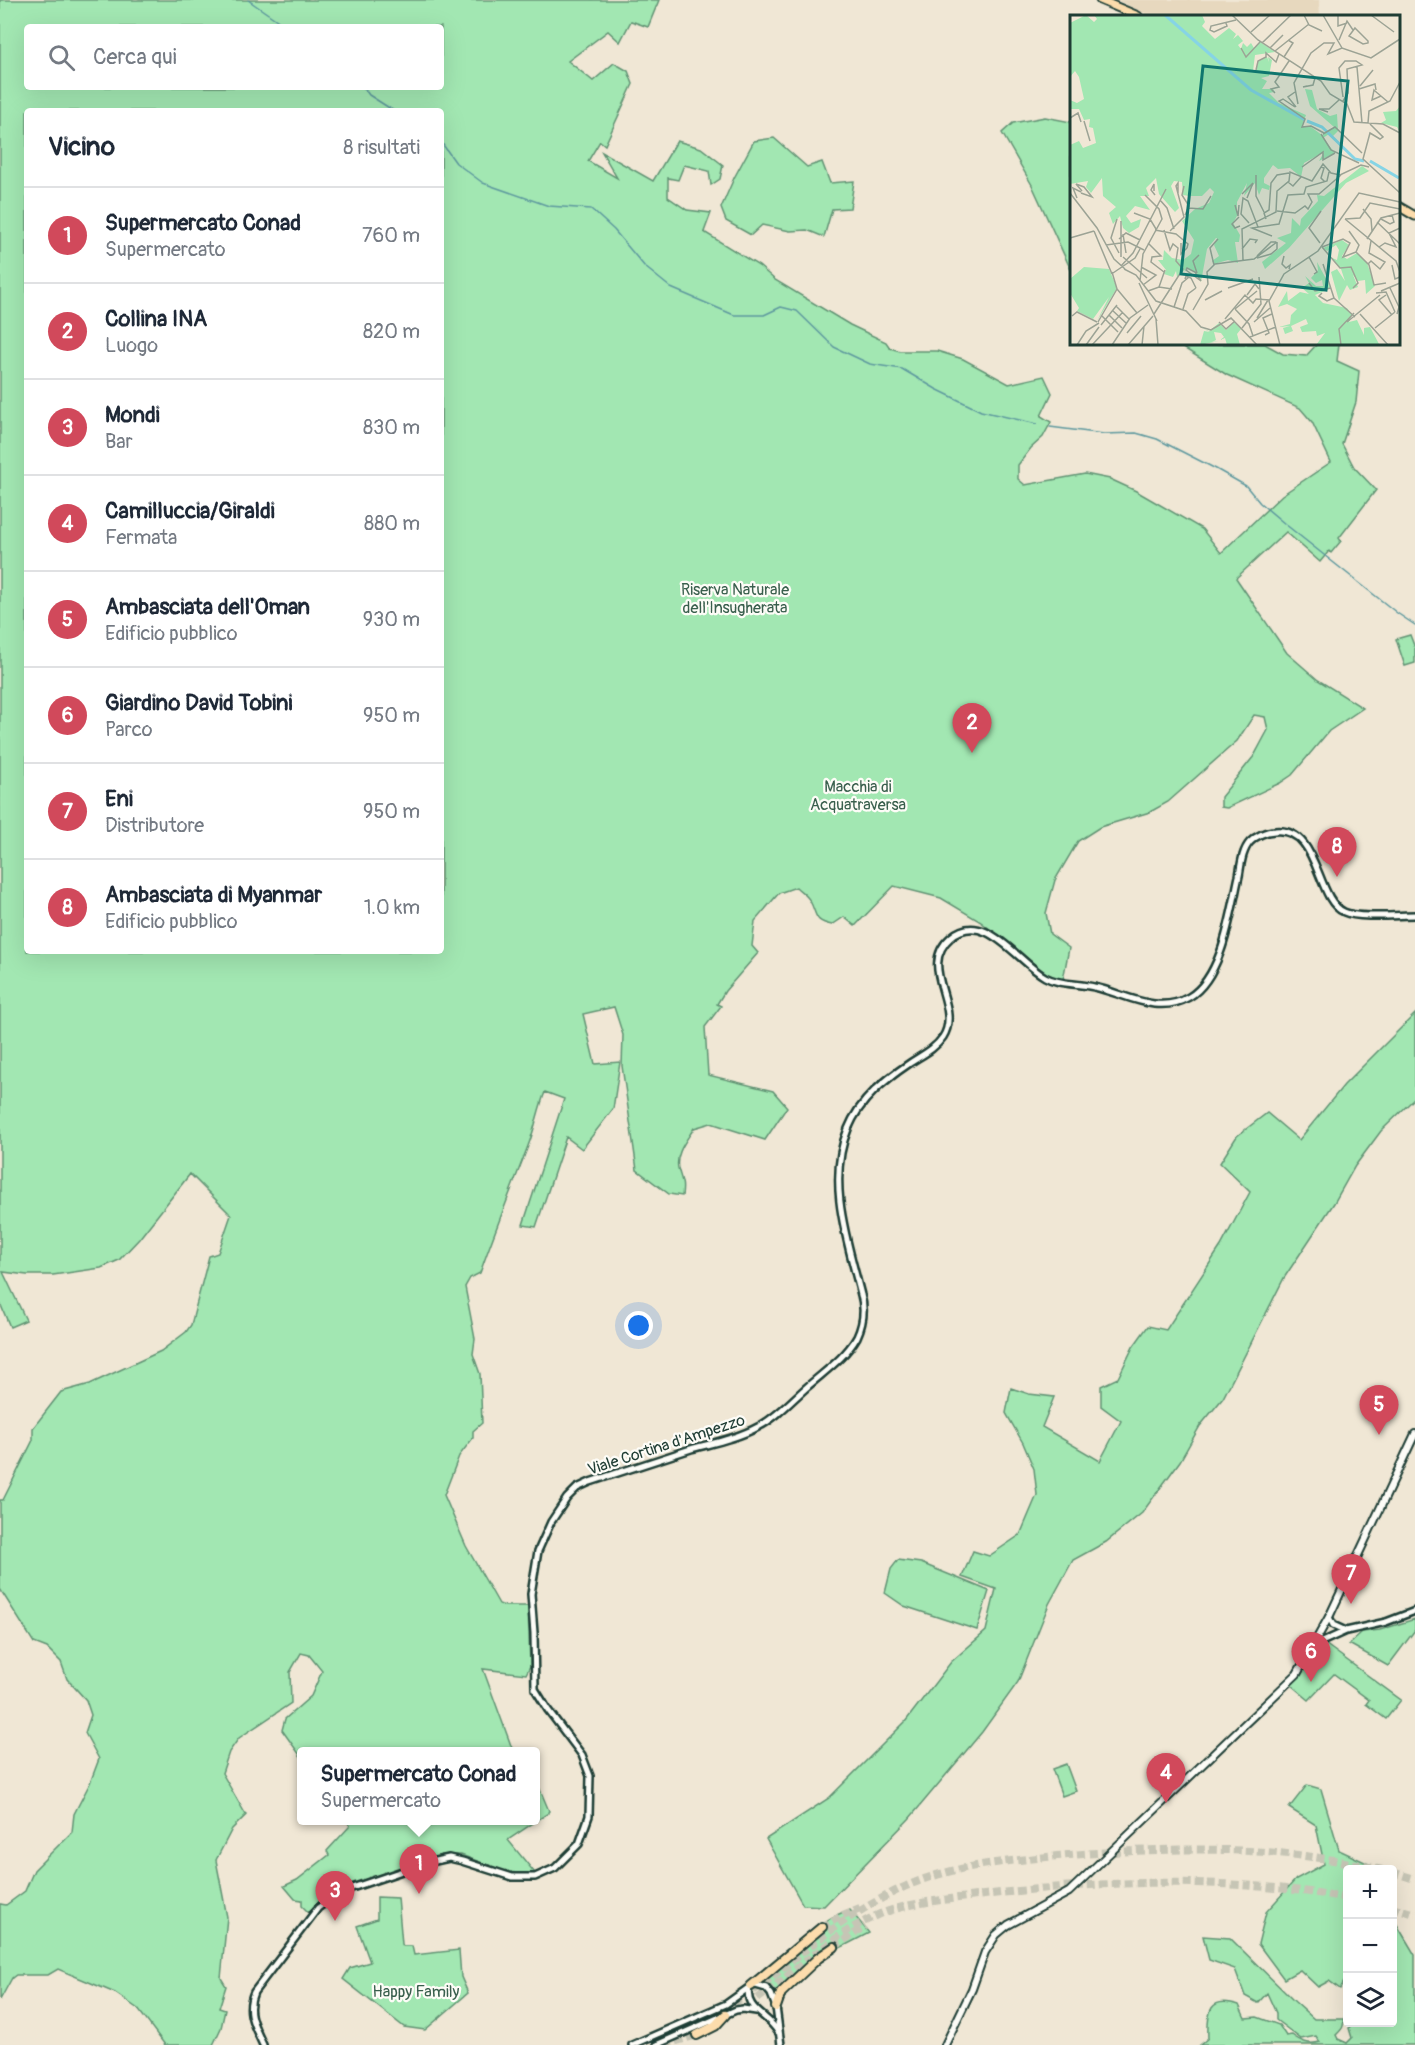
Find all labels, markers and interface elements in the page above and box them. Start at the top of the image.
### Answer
inset map [1070,15,1400,345]
search box [24,24,444,90]
icon: search [45,41,78,74]
text: Cerca qui [93,43,177,71]
text: Vicino [48,131,115,163]
text: 8 risultati [343,135,420,160]
text: Supermercato Conad [105,209,301,237]
text: 1 [64,223,71,248]
text: 760 m [362,223,420,248]
text: Supermercato [105,237,226,262]
text: Collina INA [105,305,207,333]
text: 2 [62,319,73,344]
text: 820 m [363,319,420,344]
text: Luogo [105,333,158,358]
text: Mondi [105,401,160,429]
text: 3 [62,415,73,440]
text: 830 m [363,415,420,440]
text: Bar [105,429,133,454]
text: Camilluccia/Giraldi [105,497,275,525]
text: 4 [62,511,73,536]
text: 880 m [364,511,420,536]
text: Fermata [105,525,177,550]
park label: Riserva Naturale dell'Insugherata [681,580,789,618]
text: Ambasciata dell'Oman [105,593,310,621]
text: 5 [62,607,73,632]
text: 930 m [363,607,420,632]
text: Edificio pubblico [105,621,238,646]
text: Giardino David Tobini [105,689,292,717]
text: 6 [62,703,73,728]
text: 950 m [363,703,420,728]
pin: 2 [952,704,992,753]
text: Parco [105,717,153,742]
park label: Macchia di Acquatraversa [810,777,906,815]
text: Eni [105,785,133,813]
text: 7 [62,799,73,824]
text: 950 m [363,799,420,824]
text: Distributore [105,813,204,838]
pin: 8 [1318,828,1356,877]
text: Ambasciata di Myanmar [105,881,322,909]
text: 8 [62,895,73,920]
text: 1.0 km [364,895,420,920]
text: Edificio pubblico [105,909,238,934]
your location [624,1311,653,1340]
pin: 5 [1360,1386,1398,1435]
street label: Viale Cortina d'Ampezzo [585,1410,748,1480]
pin: 7 [1332,1554,1370,1604]
pin: 6 [1292,1632,1330,1682]
popup [297,1747,540,1825]
pin: 4 [1146,1754,1186,1803]
text: Supermercato Conad [320,1760,517,1788]
text: Supermercato [320,1788,441,1813]
pin: 1 [400,1844,438,1894]
map controls [1343,1865,1397,2027]
button: + [1343,1865,1397,1919]
pin: 3 [316,1872,354,1921]
button: − [1343,1919,1397,1973]
button: layers [1343,1973,1397,2027]
park label: Happy Family [373,1982,460,2002]

